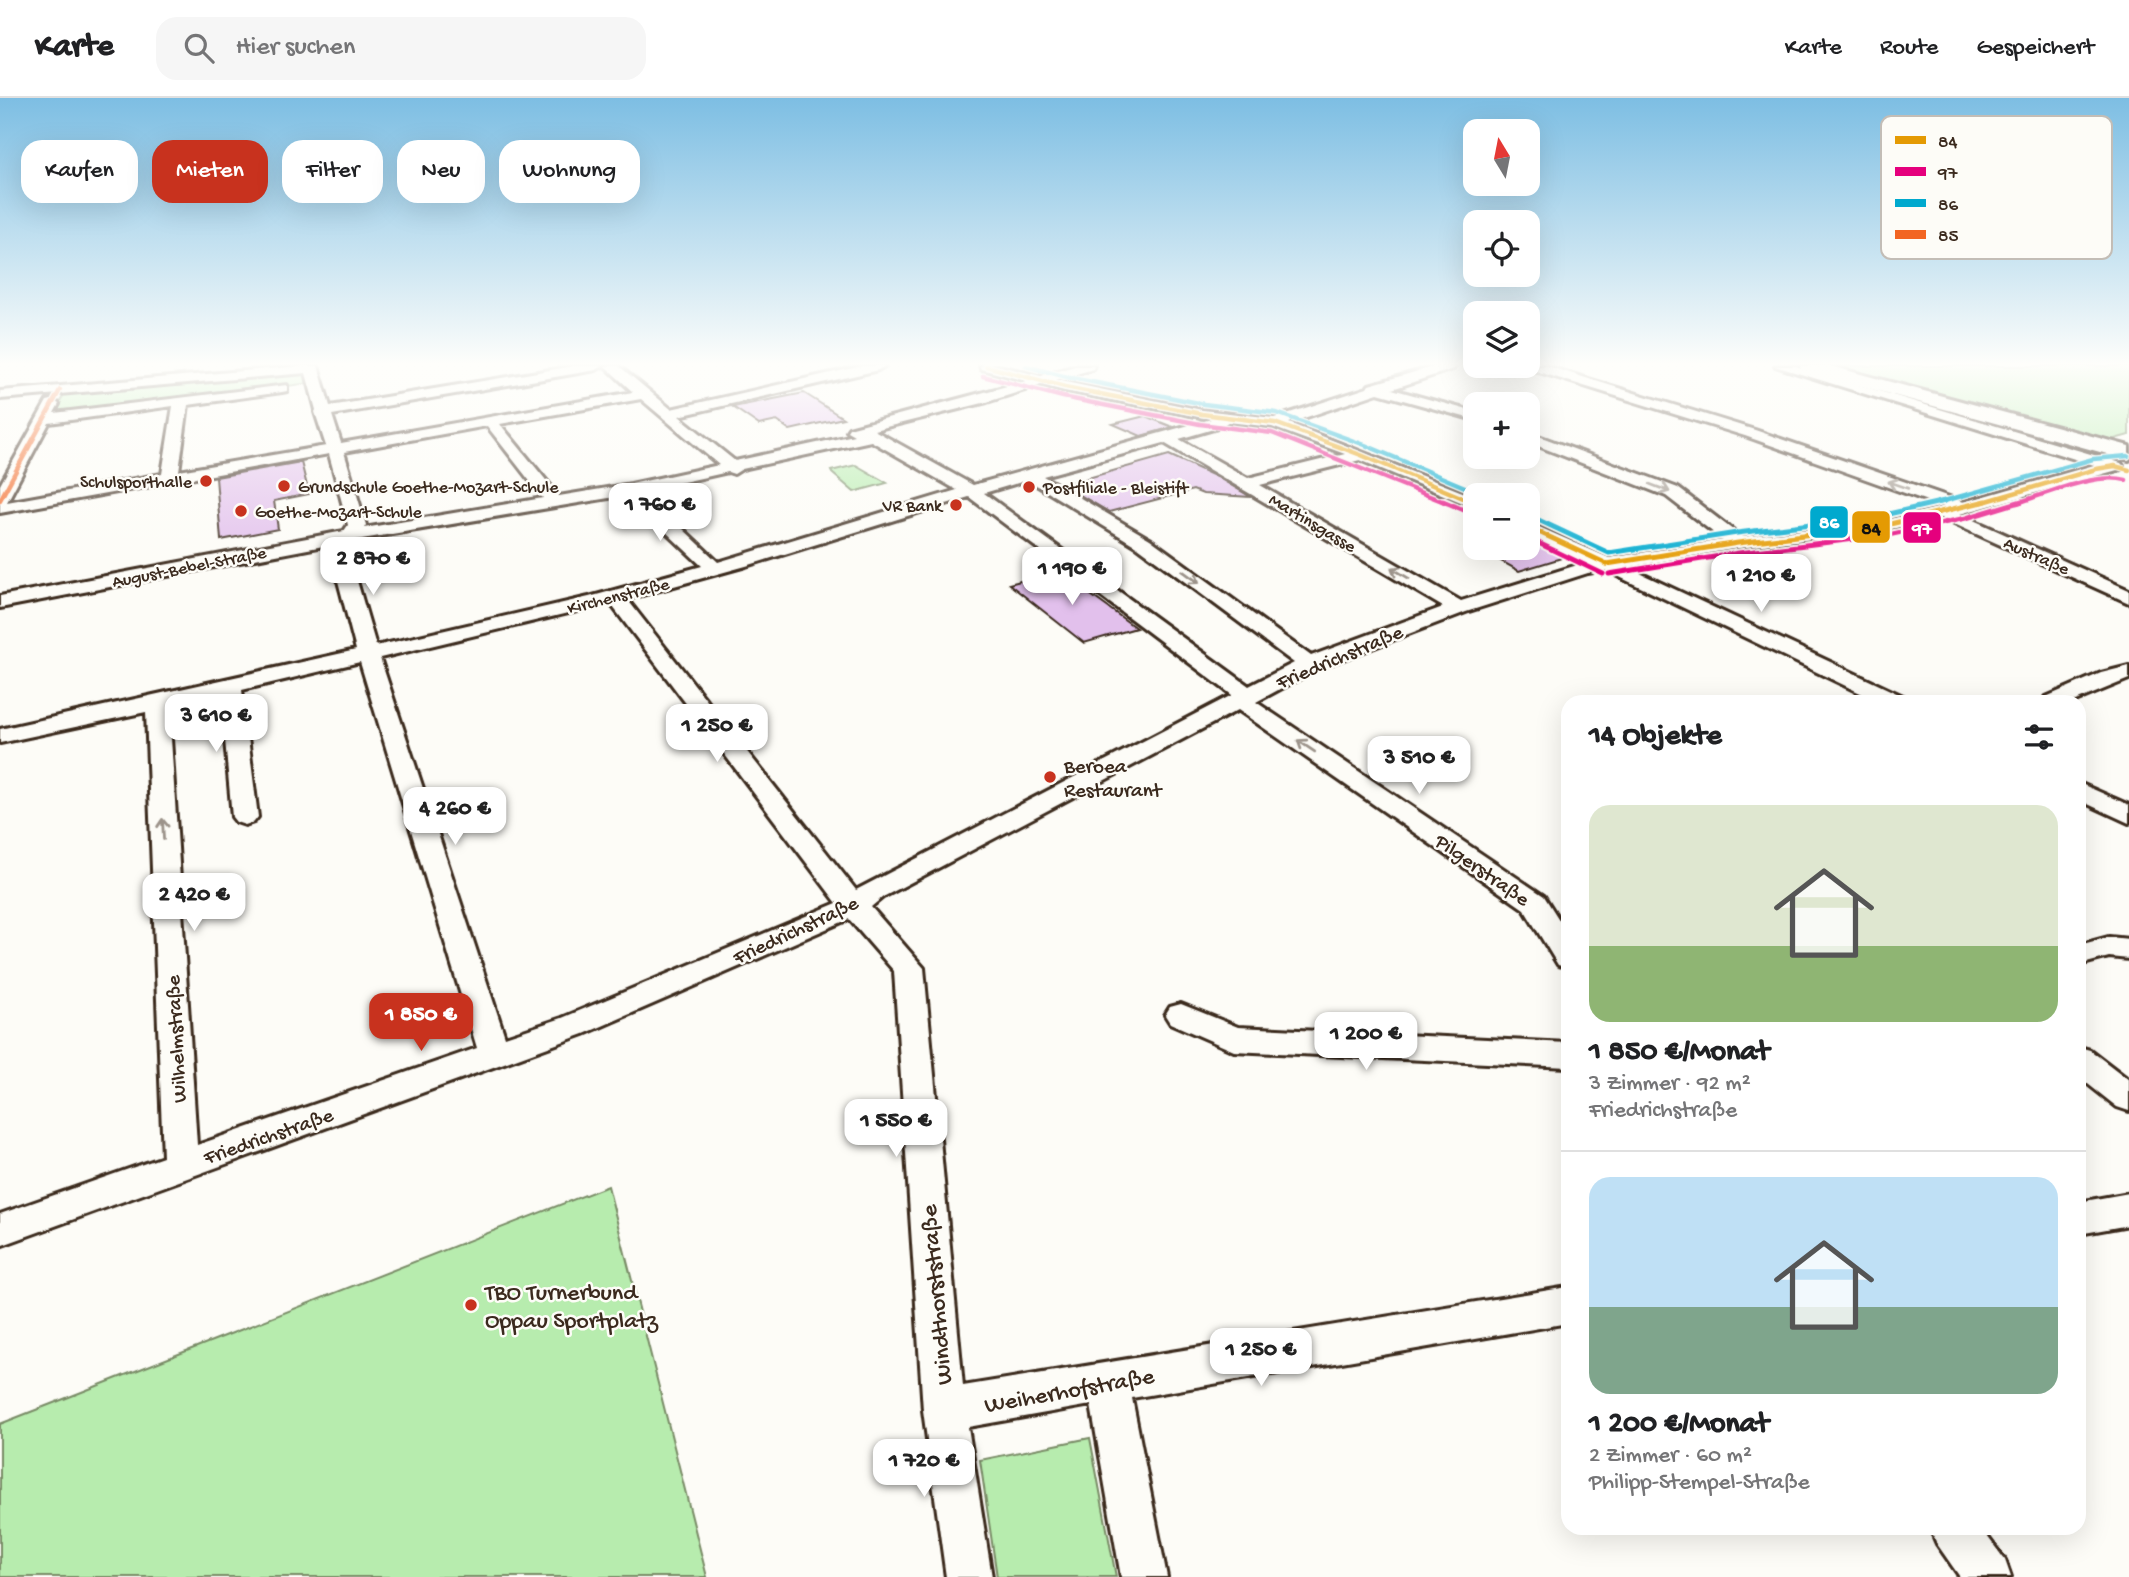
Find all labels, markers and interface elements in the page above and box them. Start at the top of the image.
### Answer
search box [156,17,646,80]
text: Karte [35,29,114,67]
icon: search [180,29,218,67]
text: Hier suchen [236,33,355,64]
text: Karte [1785,34,1842,63]
text: Route [1880,34,1939,63]
text: Gespeichert [1977,34,2094,63]
legend [1881,116,2112,259]
north arrow [1463,119,1540,196]
map controls [1463,119,1540,560]
text: 84 [1938,132,1957,155]
chip: Kaufen [21,140,138,203]
chip: Mieten [152,140,268,203]
chip: Filter [282,140,383,203]
chip: Neu [397,140,485,203]
chip: Wohnung [499,140,640,203]
text: 97 [1937,163,1959,186]
text: 86 [1938,195,1958,218]
button: locate [1463,210,1540,287]
text: 85 [1938,226,1958,249]
button: layers [1463,301,1540,378]
button: + [1463,392,1540,469]
place label: Schulsporthalle [80,473,193,494]
marker: Schulsporthalle [198,473,214,489]
marker: Grundschule Goethe-Mozart-Schule [276,478,292,494]
place label: Grundschule Goethe-Mozart-Schule [298,478,559,499]
one-way arrow [1888,478,1910,490]
marker: Postfiliale - Bleistift [1021,479,1037,495]
place label: Postfiliale - Bleistift [1042,479,1190,500]
one-way arrow [1649,482,1670,495]
button: − [1463,483,1540,560]
pin: 1 760 € [595,484,725,543]
street label: Martinsgasse [1264,490,1360,559]
text: 1 760 € [625,492,695,519]
place label: VR Bank [882,497,944,518]
marker: VR Bank [948,497,964,513]
marker: Goethe-Mozart-Schule [233,503,249,519]
place label: Goethe-Mozart-Schule [255,503,423,524]
line badge: 86 [1809,505,1849,539]
line badge: 84 [1851,510,1891,544]
line badge: 97 [1902,511,1942,544]
text: 86 [1819,513,1839,536]
text: 84 [1861,519,1882,542]
text: 97 [1911,519,1933,542]
street label: Austraße [2000,534,2073,581]
pin: 2 870 € [308,538,438,597]
street label: August-Bebel-Straße [111,543,269,594]
text: 2 870 € [336,546,410,573]
pin: 1 190 € [1007,547,1137,607]
pin: 1 210 € [1696,554,1826,614]
text: 1 190 € [1038,556,1106,583]
text: 1 210 € [1727,563,1795,590]
one-way arrow [1390,566,1410,580]
one-way arrow [1181,569,1200,584]
street label: Kirchenstraße [565,574,672,620]
street label: Friedrichstraße [1272,621,1409,698]
pin: 3 610 € [151,694,281,754]
text: 3 610 € [181,703,251,730]
pin: 1 250 € [652,704,782,764]
text: 1 250 € [682,713,752,740]
icon: filters [2020,718,2058,756]
text: 14 Objekte [1589,720,1722,755]
pin: 3 510 € [1354,736,1484,796]
one-way arrow [1296,739,1316,753]
text: 3 510 € [1384,745,1454,772]
place label: Beroea Restaurant [1063,756,1164,805]
marker: Beroea Restaurant [1042,769,1058,785]
pin: 4 260 € [390,788,520,847]
text: 4 260 € [419,796,491,823]
one-way arrow [157,818,170,841]
street label: Pilgerstraße [1428,830,1534,914]
icon: home [1761,850,1887,976]
pin: 2 420 € [129,874,259,933]
text: 2 420 € [158,882,230,909]
street label: Friedrichstraße [729,892,864,973]
street label: Wilhelmstraße [163,973,194,1103]
pin: 1 850 € [356,993,486,1053]
text: 1 850 € [385,1002,457,1029]
pin: 1 200 € [1301,1012,1431,1072]
text: 1 200 € [1330,1021,1402,1048]
text: 1 850 €/Monat [1589,1036,1769,1071]
text: 3 Zimmer · 92 m² [1589,1071,1751,1098]
text: Friedrichstraße [1589,1098,1737,1125]
pin: 1 550 € [831,1100,961,1159]
street label: Friedrichstraße [200,1104,338,1172]
text: 1 550 € [860,1108,932,1135]
street label: Windthorststraße [916,1203,961,1386]
icon: home [1761,1222,1887,1348]
place label: TBO Turnerbund Oppau Sportplatz [483,1280,659,1337]
marker: TBO Turnerbund Oppau Sportplatz [463,1297,479,1313]
pin: 1 250 € [1196,1328,1326,1388]
text: 1 250 € [1226,1337,1296,1364]
street label: Weiherhofstraße [982,1363,1157,1422]
text: 1 200 €/Monat [1589,1408,1769,1443]
pin: 1 720 € [859,1440,989,1499]
text: 2 Zimmer · 60 m² [1589,1443,1752,1470]
text: 1 720 € [889,1448,959,1475]
text: Philipp-Stempel-Straße [1589,1470,1810,1497]

